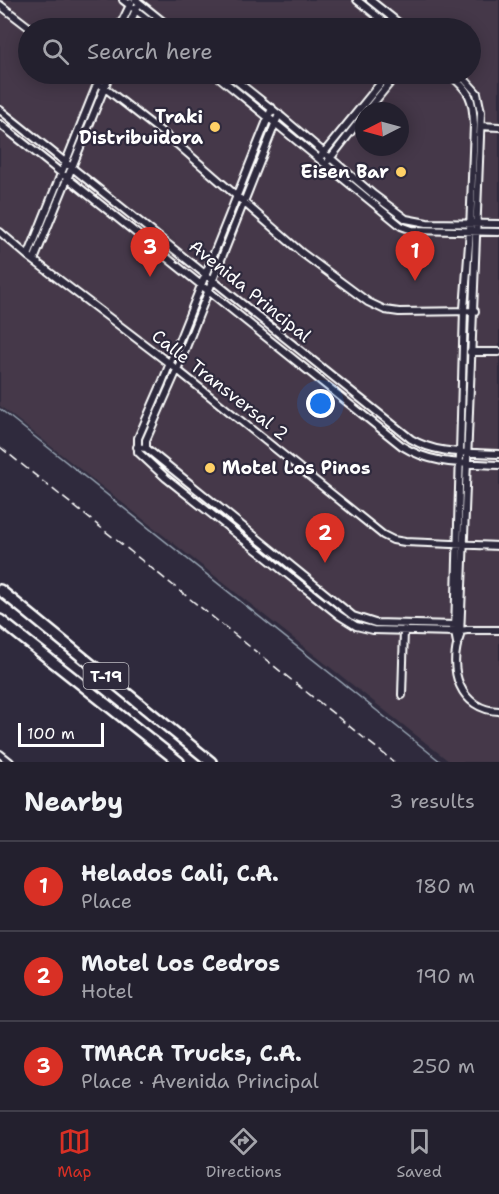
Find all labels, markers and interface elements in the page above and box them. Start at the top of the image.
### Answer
search box [18,18,481,84]
icon: search [39,35,72,68]
text: Search here [87,37,213,66]
north arrow [355,102,409,156]
place label: Traki Distribuidora [79,105,204,150]
marker: Traki Distribuidora [208,120,222,134]
place label: Eisen Bar [301,160,389,184]
marker: Eisen Bar [394,165,408,179]
pin: 3 [130,228,170,277]
pin: 1 [396,232,434,281]
street label: Avenida Principal [184,234,317,348]
street label: Calle Transversal 2 [147,324,293,446]
your location [306,389,335,418]
place label: Motel Los Pinos [222,456,370,480]
marker: Motel Los Pinos [203,461,217,475]
pin: 2 [306,514,344,563]
road number: T-19 [84,663,128,689]
scale bar [18,720,104,748]
text: 100 m [27,723,75,744]
text: Nearby [24,784,123,819]
text: 3 results [389,788,475,814]
text: Helados Cali, C.A. [81,859,279,888]
text: 1 [39,873,48,899]
text: 180 m [415,873,475,899]
text: Place [81,888,132,914]
text: Motel Los Cedros [81,949,280,978]
text: 2 [37,963,51,989]
text: 190 m [416,963,475,989]
text: Hotel [81,978,133,1004]
text: TMACA Trucks, C.A. [81,1039,302,1068]
text: 3 [37,1053,51,1079]
text: 250 m [411,1053,475,1079]
text: Place · Avenida Principal [81,1068,319,1094]
tab: Map [57,1125,91,1182]
tab: Directions [206,1125,282,1182]
tab: Saved [396,1125,442,1182]

